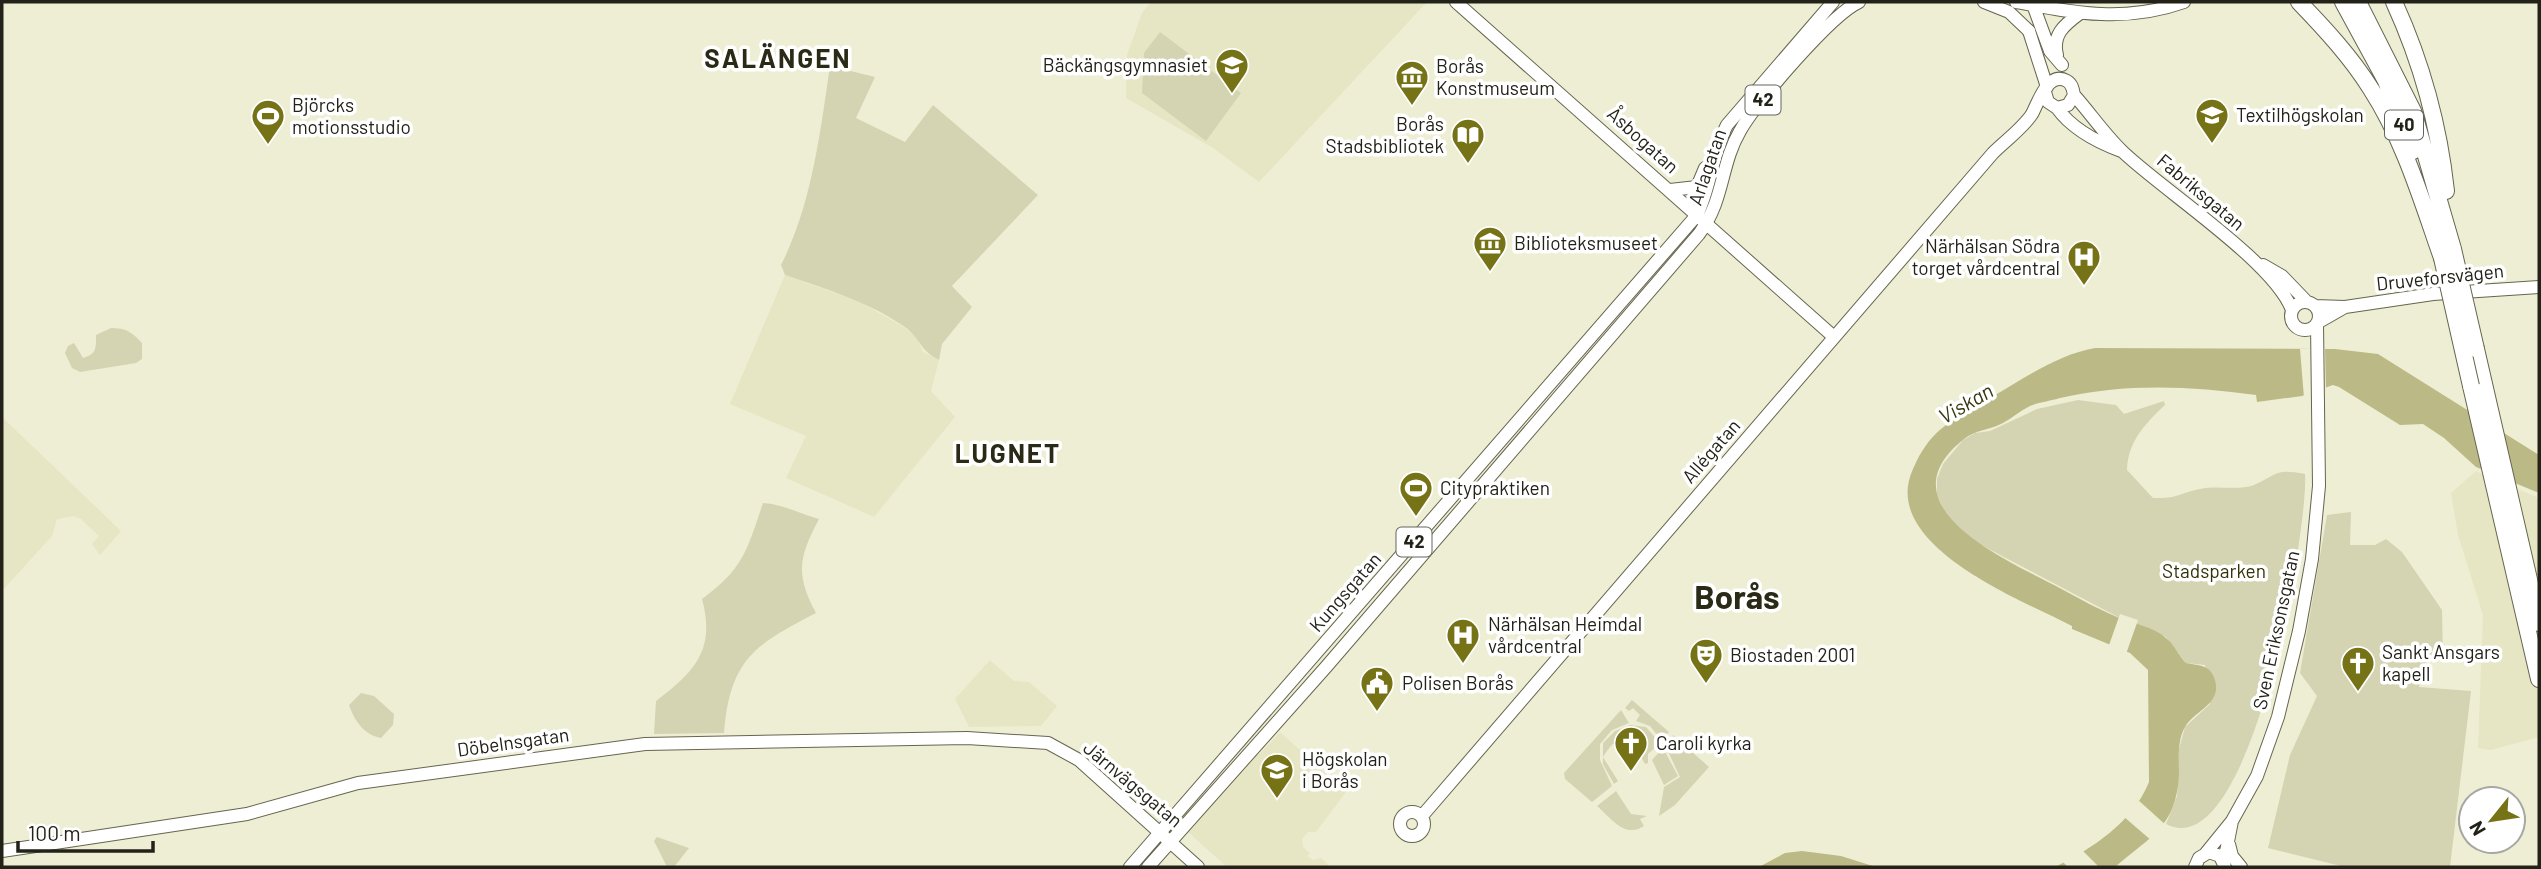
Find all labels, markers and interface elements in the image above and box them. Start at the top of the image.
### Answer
district label: SALÄNGEN [704,42,852,73]
school or university icon: Bäckängsgymnasiet [1213,46,1251,95]
place label: Bäckängsgymnasiet [1043,53,1208,76]
place label: Borås Konstmuseum [1436,54,1555,99]
museum icon: Borås Konstmuseum [1393,58,1431,107]
road number: 42 [1746,86,1780,114]
place label: Björcks motionsstudio [292,93,411,138]
school or university icon: Textilhögskolan [2193,96,2231,145]
sports icon: Björcks motionsstudio [249,97,287,146]
street label: Åsbogatan [1603,102,1684,178]
place label: Textilhögskolan [2236,103,2364,126]
road number: 40 [2385,110,2423,140]
place label: Borås Stadsbibliotek [1325,112,1444,157]
library icon: Borås Stadsbibliotek [1449,116,1487,165]
street label: Arlagatan [1683,126,1730,208]
street label: Fabriksgatan [2153,148,2250,235]
museum icon: Biblioteksmuseet [1471,224,1509,273]
place label: Biblioteksmuseet [1514,231,1658,254]
place label: Närhälsan Södra torget vårdcentral [1912,234,2060,279]
hospital icon: Närhälsan Södra torget vårdcentral [2065,238,2103,287]
street label: Druveforsvägen [2375,258,2505,295]
water label: Viskan [1933,377,1997,428]
street label: Allégatan [1677,414,1745,487]
district label: LUGNET [955,437,1061,468]
sports icon: Citypraktiken [1397,469,1435,518]
place label: Citypraktiken [1440,476,1550,499]
road number: 42 [1396,528,1432,556]
street label: Kungsgatan [1304,547,1385,636]
street label: Sven Eriksonsgatan [2247,548,2304,712]
park label: Stadsparken [2162,559,2266,582]
district label: Borås [1694,576,1780,616]
place label: Närhälsan Heimdal vårdcentral [1488,612,1642,657]
hospital icon: Närhälsan Heimdal vårdcentral [1444,616,1482,665]
theatre icon: Biostaden 2001 [1687,636,1725,685]
place label: Sankt Ansgars kapell [2382,640,2500,685]
place label: Biostaden 2001 [1730,643,1855,666]
church icon: Sankt Ansgars kapell [2339,644,2377,693]
public building icon: Polisen Borås [1358,664,1396,713]
place label: Polisen Borås [1402,671,1514,694]
street label: Döbelnsgatan [456,722,570,761]
church icon: Caroli kyrka [1612,724,1650,773]
place label: Caroli kyrka [1656,731,1752,754]
street label: Järnvägsgatan [1079,736,1187,832]
place label: Högskolan i Borås [1302,747,1388,792]
school or university icon: Högskolan i Borås [1258,751,1296,800]
north arrow [2457,785,2527,855]
scale bar [18,810,152,854]
text: N [2464,818,2490,840]
text: 100 m [28,820,81,845]

